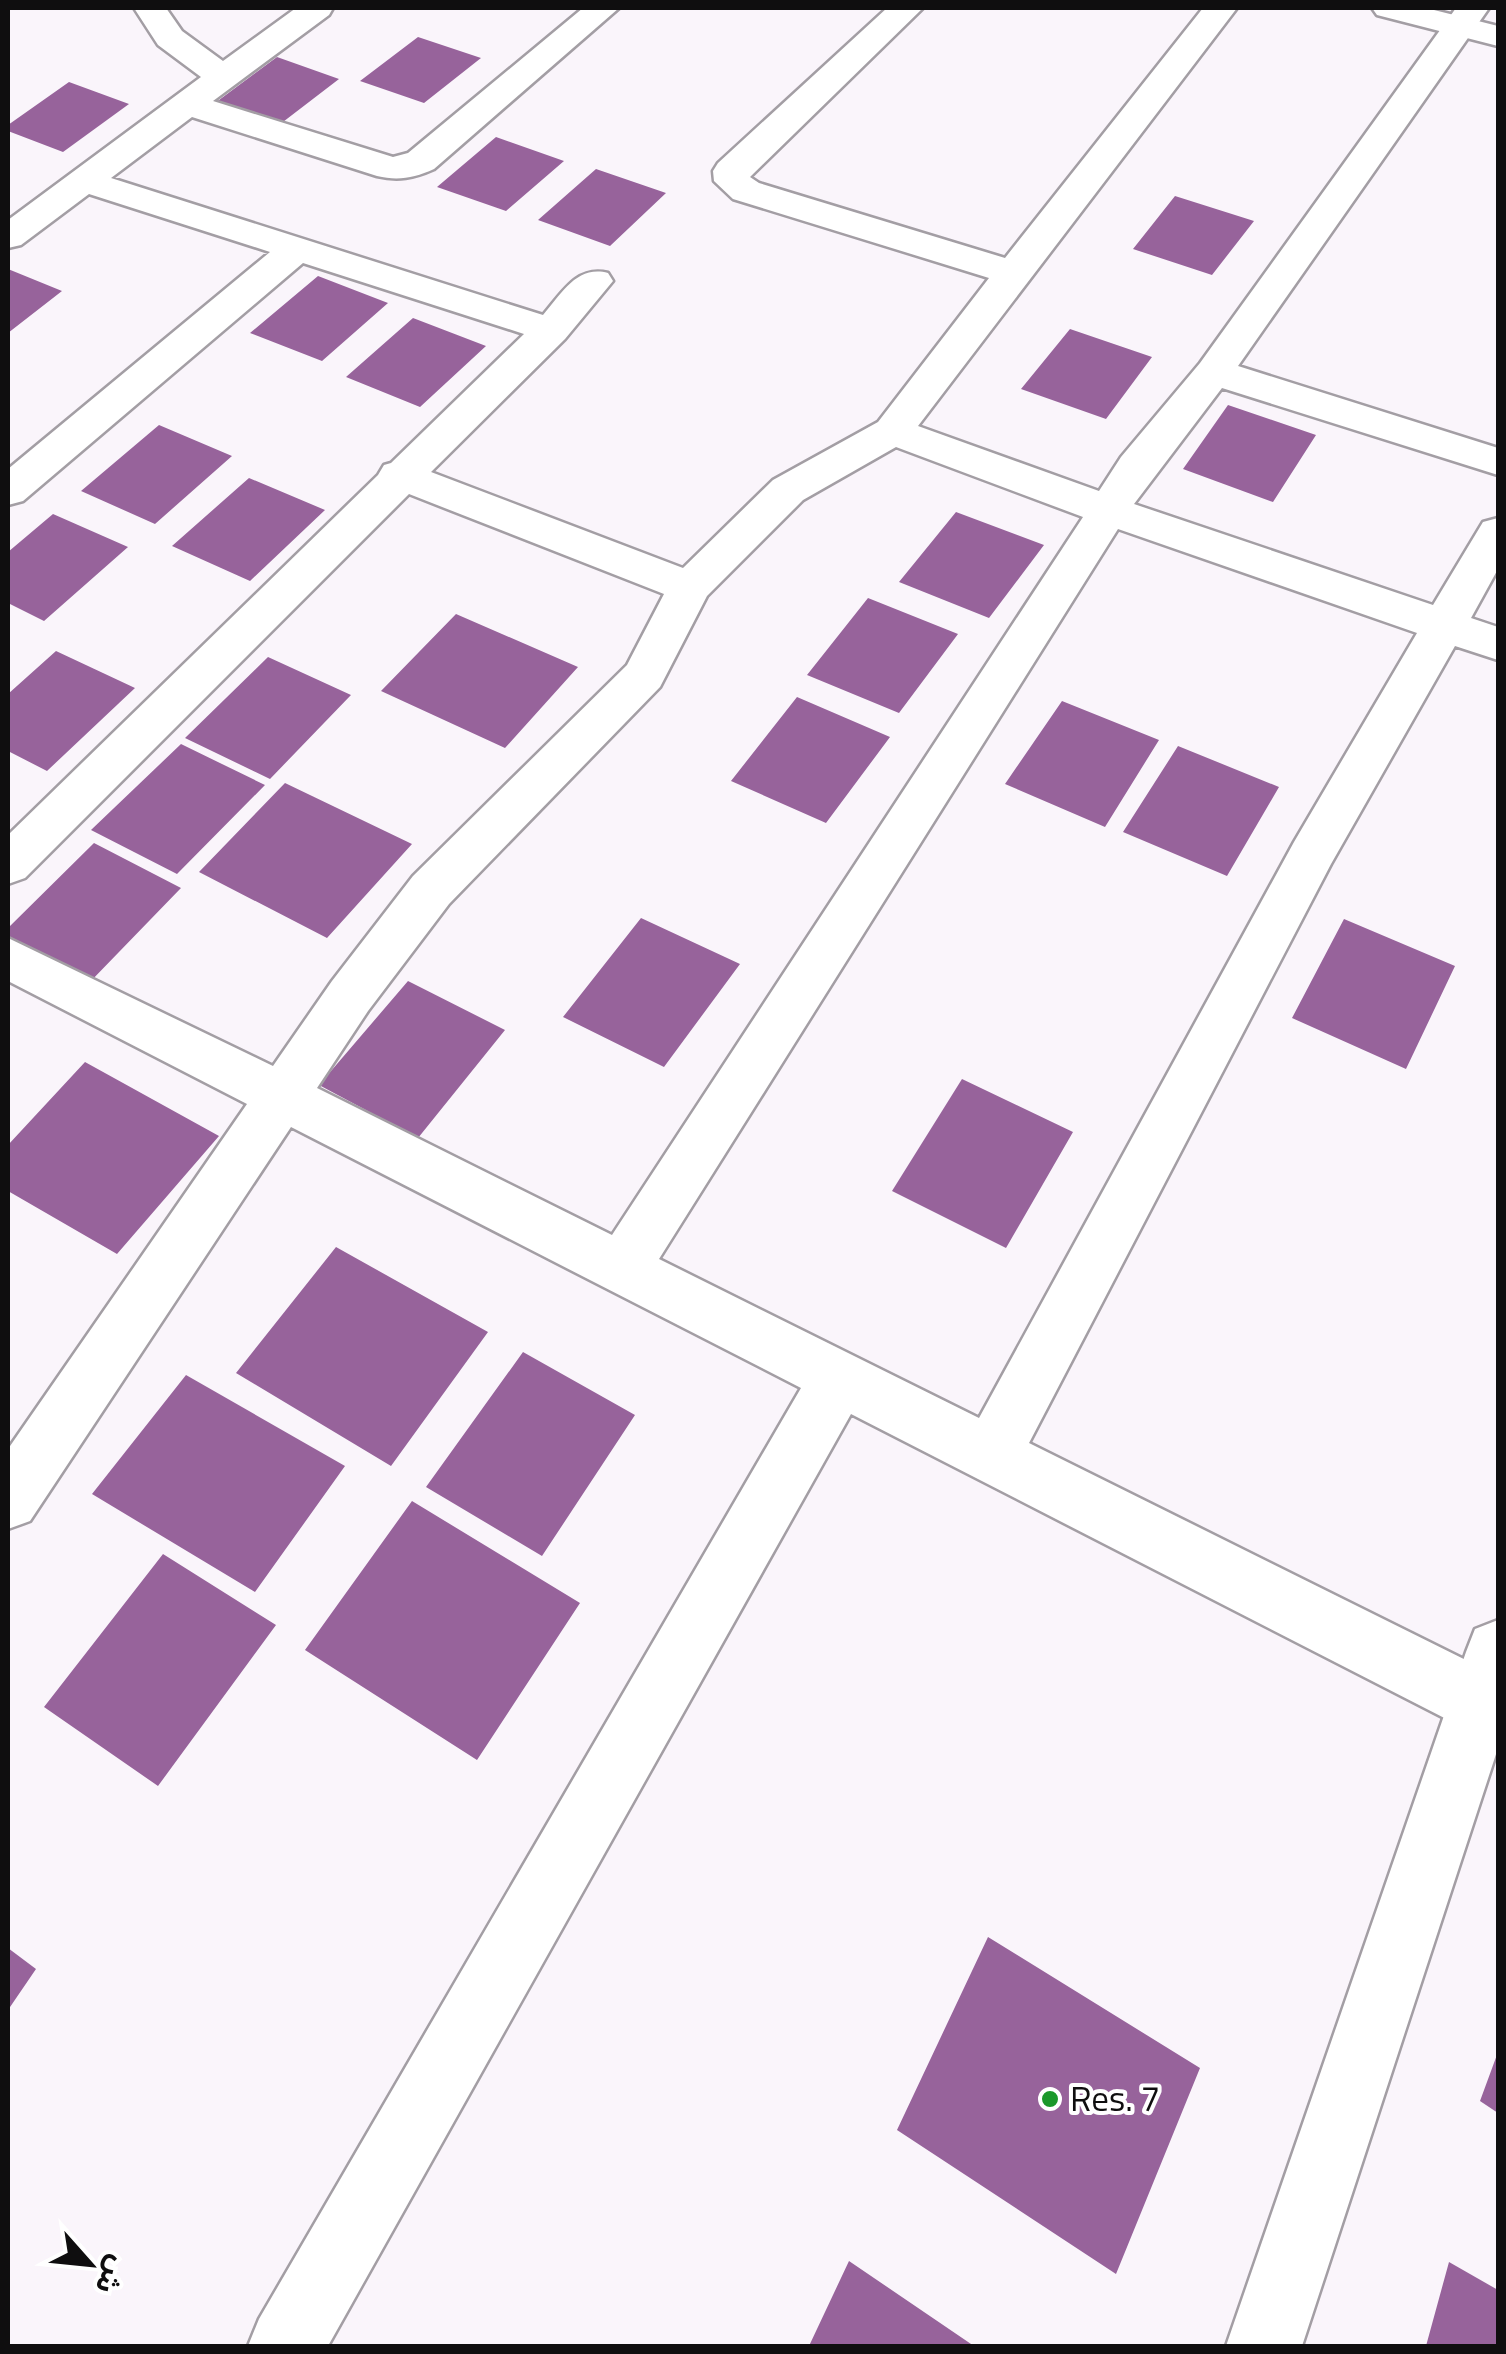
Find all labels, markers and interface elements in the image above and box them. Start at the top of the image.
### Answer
place label: Res. 7 [1070,2071,1160,2125]
marker: Res. 7 [1039,2088,1061,2110]
north arrow [40,2214,140,2314]
text: ش [85,2249,141,2302]

